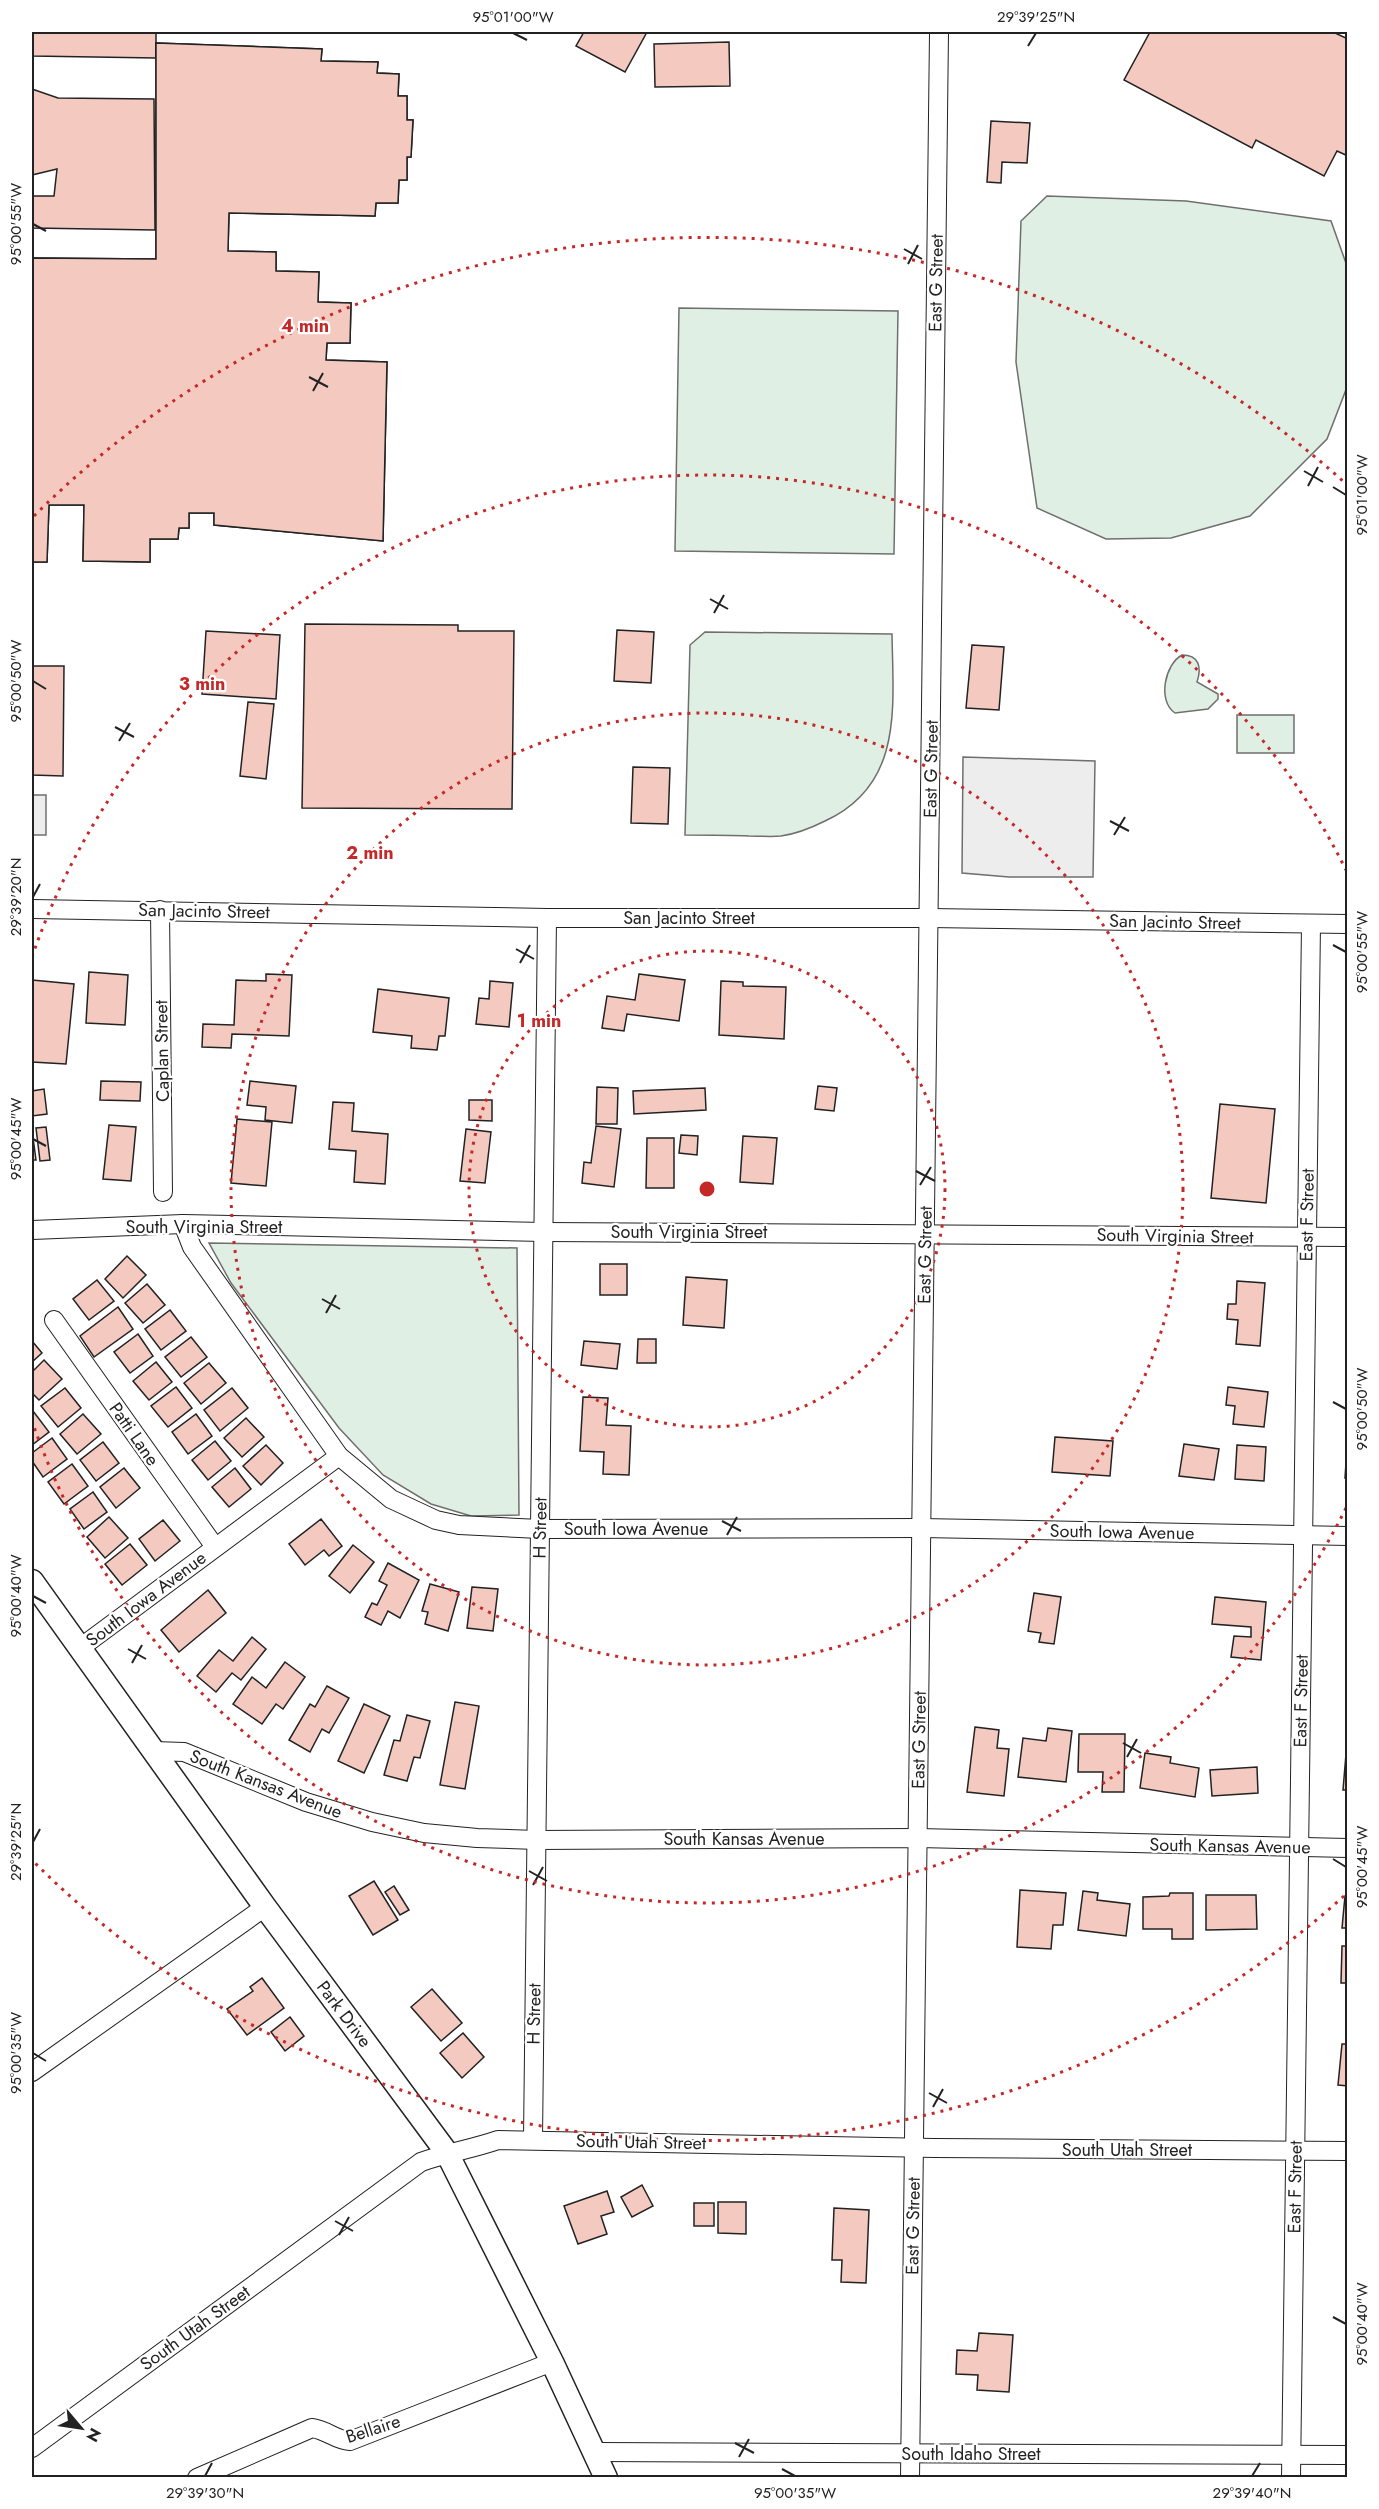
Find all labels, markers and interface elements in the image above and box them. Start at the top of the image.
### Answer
text: 95°01'00"W [472,6,554,28]
text: 29°39'25"N [997,6,1075,28]
text: 95°00'55"W [5,183,27,265]
street label: East G Street [922,233,950,332]
text: 4 min [281,313,329,339]
text: 95°01'00"W [1351,454,1373,536]
text: 95°00'50"W [5,639,27,722]
text: 3 min [179,671,225,697]
street label: East G Street [917,719,945,818]
text: 2 min [346,840,394,866]
text: 29°39'20"N [5,858,27,936]
street label: San Jacinto Street [138,897,271,925]
street label: San Jacinto Street [623,905,755,931]
street label: San Jacinto Street [1109,908,1242,936]
text: 95°00'55"W [1351,911,1373,993]
street label: Caplan Street [148,999,176,1102]
text: 1 min [517,1008,561,1034]
text: 95°00'45"W [5,1098,27,1180]
street label: East F Street [1293,1168,1321,1262]
centre of rings [697,1179,717,1199]
street label: East G Street [911,1205,939,1304]
street label: South Virginia Street [126,1214,283,1240]
street label: South Virginia Street [611,1219,768,1245]
street label: South Virginia Street [1096,1222,1254,1250]
text: 95°00'50"W [1351,1367,1373,1450]
street label: Patti Lane [103,1397,165,1471]
street label: H Street [526,1496,554,1559]
street label: South Iowa Avenue [564,1516,708,1542]
street label: South Iowa Avenue [1049,1518,1195,1546]
street label: South Iowa Avenue [80,1545,212,1653]
text: 95°00'40"W [5,1554,27,1638]
street label: East F Street [1287,1654,1315,1748]
street label: East G Street [905,1690,933,1789]
street label: South Kansas Avenue [186,1743,346,1825]
text: 29°39'25"N [5,1803,27,1881]
street label: South Kansas Avenue [663,1826,825,1852]
text: 95°00'45"W [1351,1826,1373,1908]
street label: South Kansas Avenue [1149,1832,1311,1860]
street label: Park Drive [310,1975,378,2053]
street label: H Street [520,1982,548,2045]
text: 95°00'35"W [5,2012,27,2094]
street label: South Utah Street [576,2128,707,2156]
street label: South Utah Street [1062,2137,1193,2163]
street label: East F Street [1281,2140,1309,2234]
street label: East G Street [899,2176,927,2275]
street label: South Utah Street [135,2279,256,2377]
text: 95°00'40"W [1351,2282,1373,2366]
north arrow [51,2398,111,2458]
street label: Bellaire [342,2408,404,2450]
text: N [81,2424,107,2446]
street label: South Idaho Street [901,2441,1041,2467]
text: 29°39'30"N [166,2482,244,2504]
text: 95°00'35"W [754,2482,836,2504]
text: 29°39'40"N [1213,2482,1291,2504]

